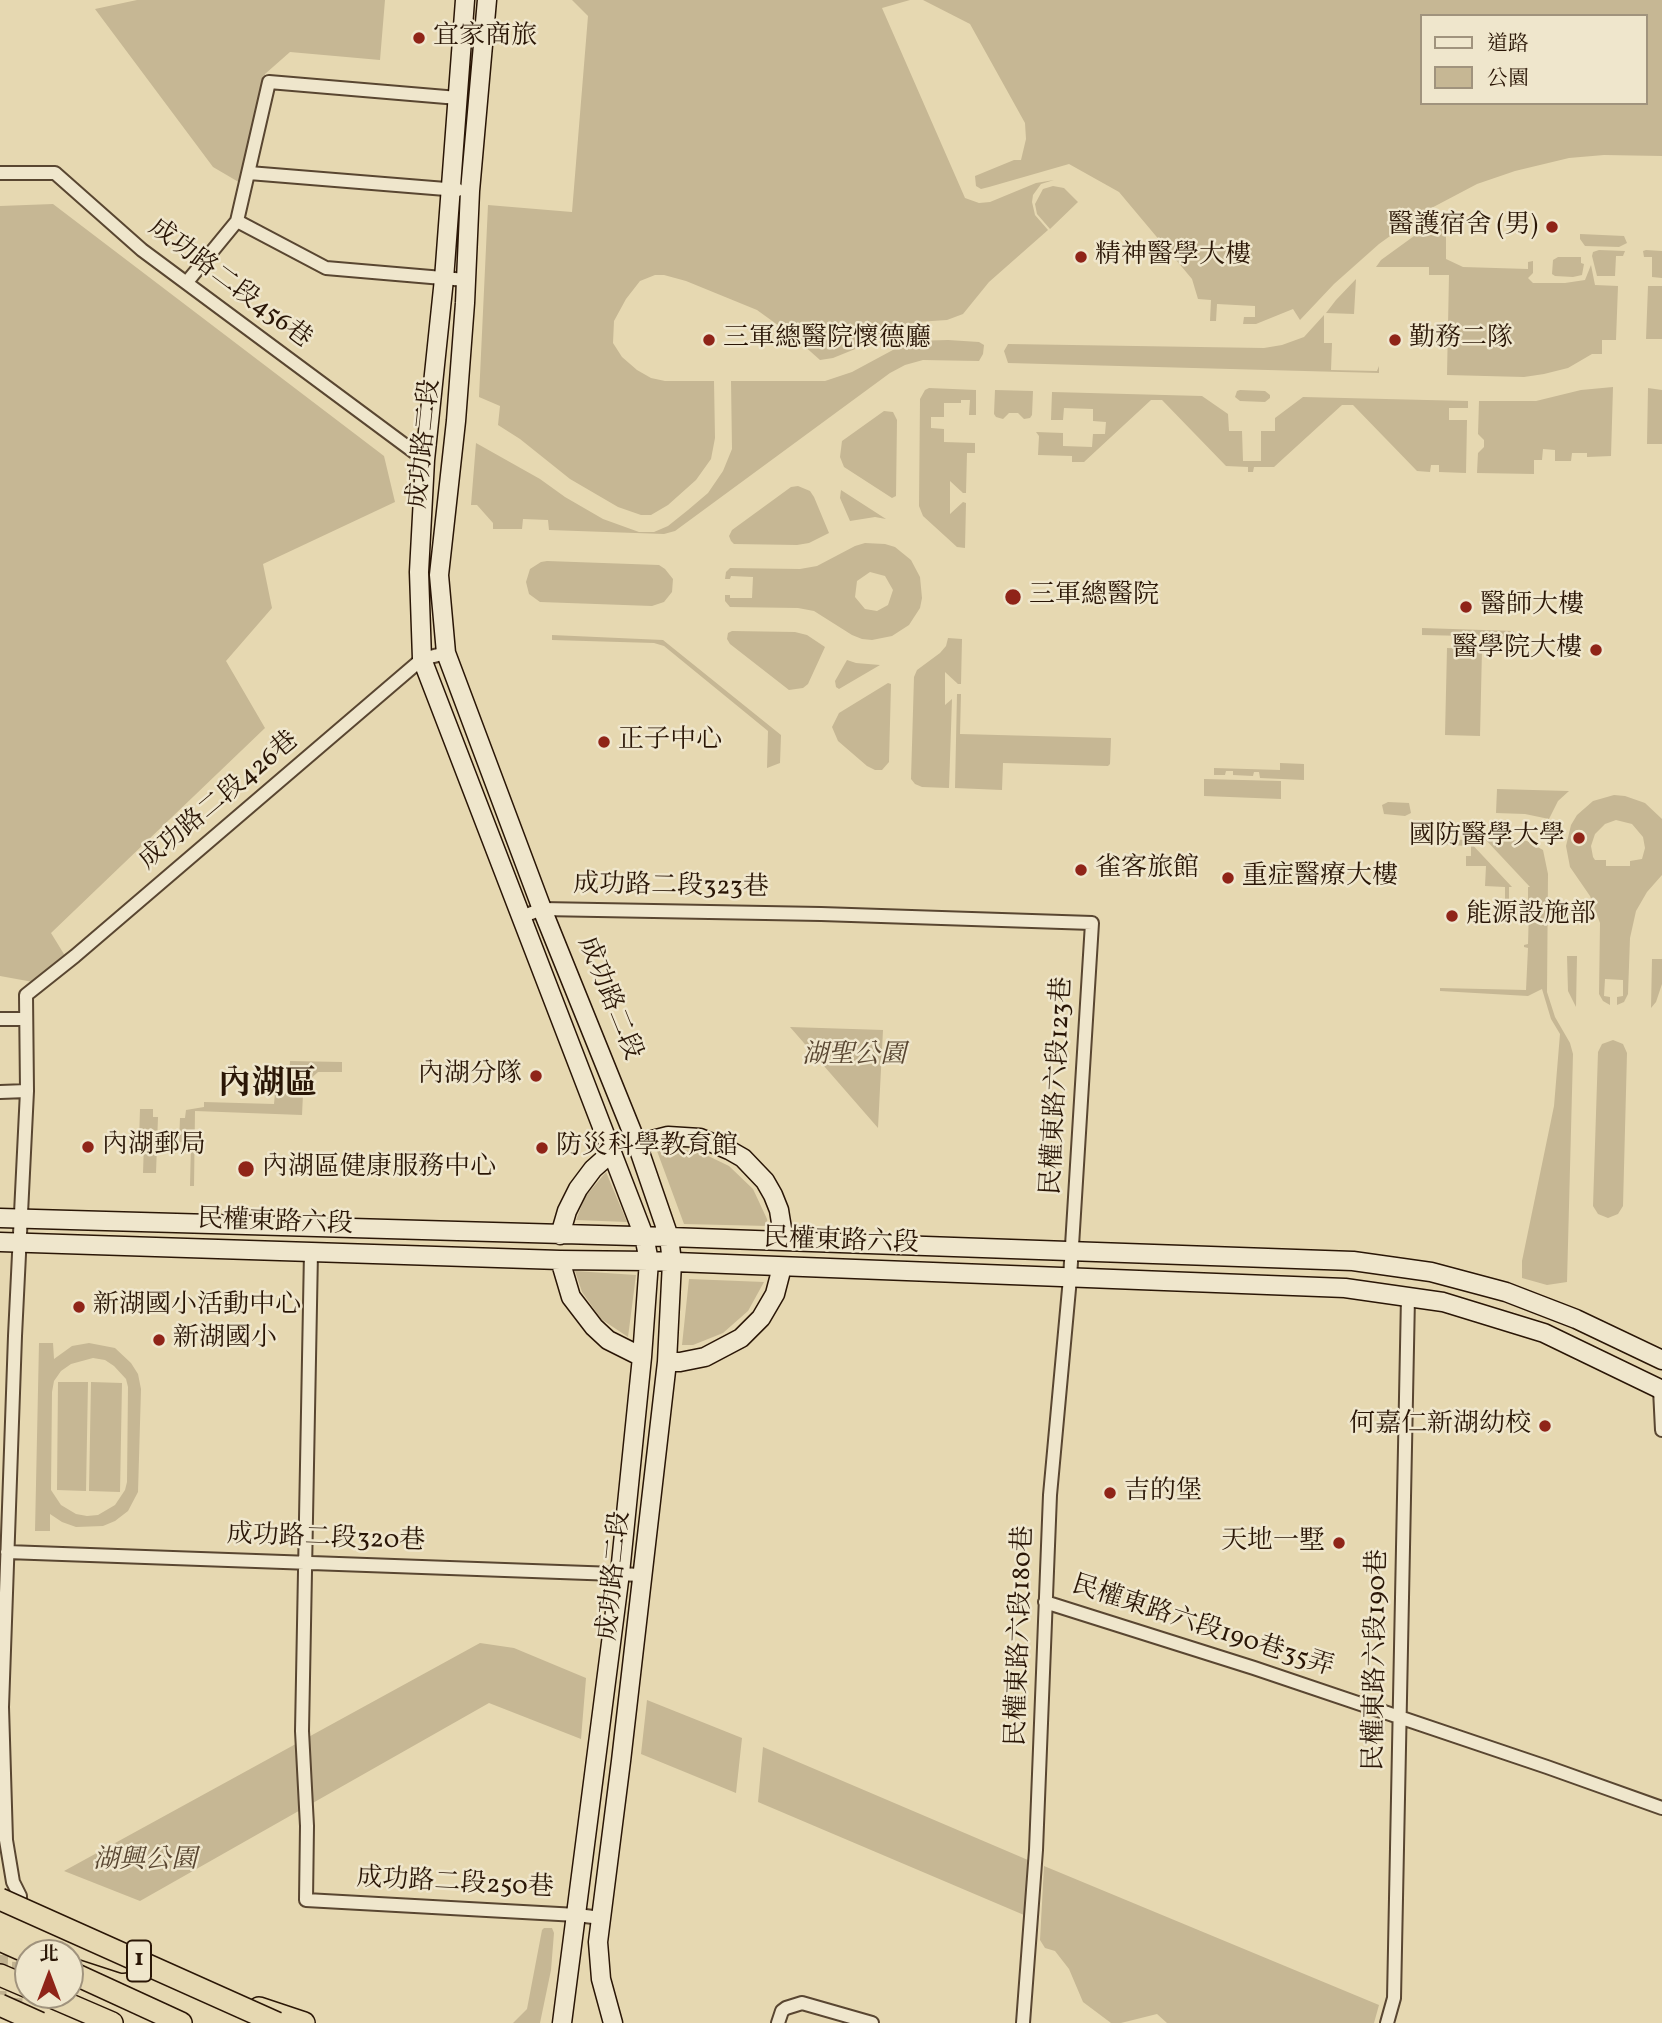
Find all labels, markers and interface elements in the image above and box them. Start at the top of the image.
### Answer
legend [1420,14,1648,105]
place label: 宜家商旅 [433,22,537,54]
marker: 宜家商旅 [411,30,427,46]
text: 道路 [1487,30,1529,59]
text: 公園 [1487,65,1529,94]
place label: 醫護宿舍 (男) [1388,211,1538,243]
street label: 成功路二段456巷 [141,213,317,357]
marker: 醫護宿舍 (男) [1544,219,1560,235]
place label: 精神醫學大樓 [1095,241,1251,273]
marker: 精神醫學大樓 [1073,249,1089,265]
place label: 三軍總醫院懷德廳 [723,324,931,356]
place label: 勤務二隊 [1409,324,1513,356]
marker: 三軍總醫院懷德廳 [701,332,717,348]
marker: 勤務二隊 [1387,332,1403,348]
street label: 成功路二段 [404,378,448,510]
place label: 三軍總醫院 [1029,581,1159,613]
marker: 三軍總醫院 [1003,587,1023,607]
place label: 醫師大樓 [1480,591,1584,623]
marker: 醫師大樓 [1458,599,1474,615]
place label: 醫學院大樓 [1452,634,1582,666]
marker: 醫學院大樓 [1588,642,1604,658]
street label: 成功路二段426巷 [134,726,306,878]
place label: 正子中心 [618,726,722,758]
marker: 正子中心 [596,734,612,750]
place label: 國防醫學大學 [1409,822,1565,854]
marker: 國防醫學大學 [1571,830,1587,846]
place label: 雀客旅館 [1095,854,1199,886]
marker: 雀客旅館 [1073,862,1089,878]
place label: 重症醫療大樓 [1242,862,1398,894]
marker: 重症醫療大樓 [1220,870,1236,886]
street label: 成功路二段323巷 [573,871,769,905]
place label: 能源設施部 [1466,900,1596,932]
marker: 能源設施部 [1444,908,1460,924]
street label: 成功路二段 [569,933,647,1065]
street label: 民權東路六段123巷 [1038,976,1080,1196]
park label: 湖聖公園 [802,1041,906,1073]
place label: 內湖分隊 [418,1060,522,1092]
district label: 內湖區 [219,1067,317,1107]
marker: 內湖分隊 [528,1068,544,1084]
place label: 內湖郵局 [102,1131,206,1163]
place label: 防災科學教育館 [556,1132,738,1164]
marker: 內湖郵局 [80,1139,96,1155]
marker: 防災科學教育館 [534,1140,550,1156]
place label: 內湖區健康服務中心 [262,1153,496,1185]
marker: 內湖區健康服務中心 [236,1159,256,1179]
street label: 民權東路六段 [197,1206,353,1242]
street label: 民權東路六段 [763,1225,919,1261]
place label: 新湖國小活動中心 [93,1291,301,1323]
marker: 新湖國小活動中心 [71,1299,87,1315]
place label: 新湖國小 [173,1324,277,1356]
marker: 新湖國小 [151,1332,167,1348]
place label: 何嘉仁新湖幼校 [1349,1410,1531,1442]
marker: 何嘉仁新湖幼校 [1537,1418,1553,1434]
place label: 吉的堡 [1124,1477,1202,1509]
marker: 吉的堡 [1102,1485,1118,1501]
street label: 成功路二段 [594,1510,638,1642]
street label: 成功路二段320巷 [226,1521,426,1559]
street label: 民權東路六段180巷 [1003,1525,1041,1747]
place label: 天地一墅 [1221,1527,1325,1559]
marker: 天地一墅 [1331,1535,1347,1551]
street label: 民權東路六段190巷 [1360,1549,1396,1771]
street label: 民權東路六段190巷35弄 [1067,1571,1337,1685]
park label: 湖興公園 [93,1846,197,1878]
street label: 成功路二段250巷 [356,1864,554,1906]
north arrow [14,1939,84,2009]
road number: 1 [127,1940,151,1982]
text: 北 [39,1942,59,1968]

